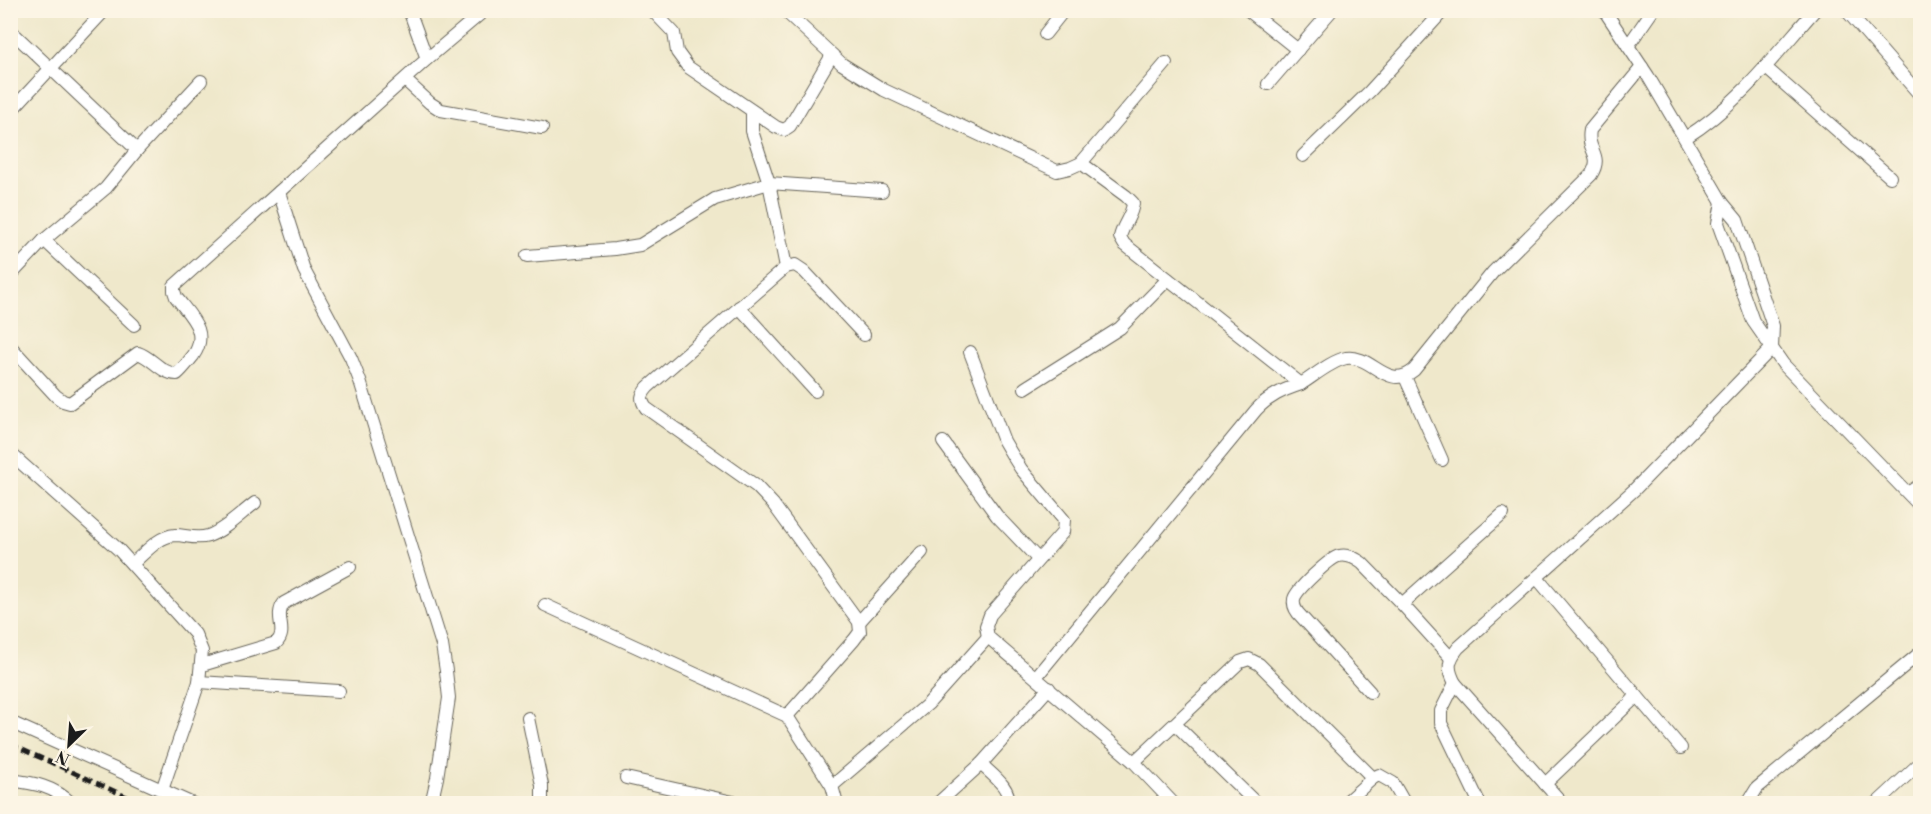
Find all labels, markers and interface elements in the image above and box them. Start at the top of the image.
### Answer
north arrow [39,715,99,775]
text: N [53,746,73,769]

